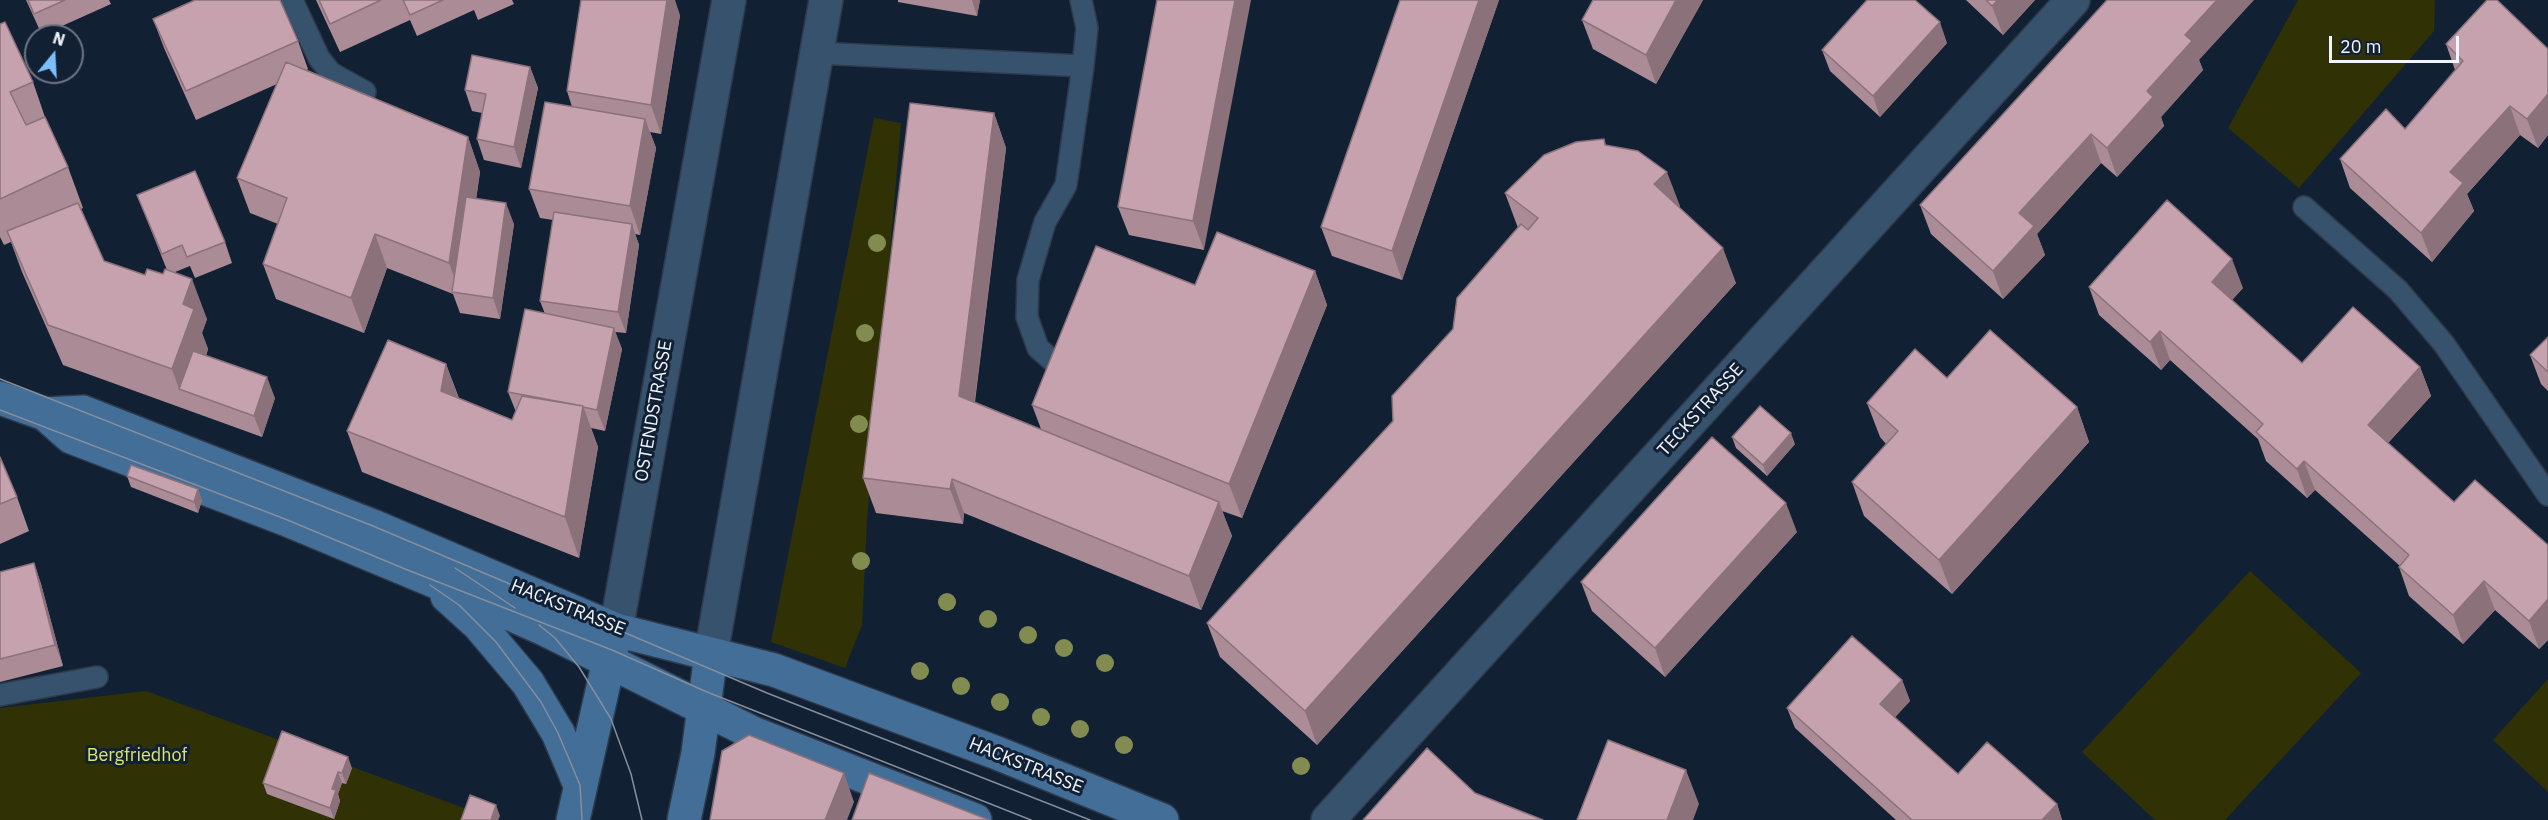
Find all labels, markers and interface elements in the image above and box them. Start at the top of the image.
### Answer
north arrow [24,24,84,84]
scale bar [2332,24,2462,62]
text: N [50,27,68,50]
text: 20 m [2340,35,2382,58]
street label: OSTENDSTRASSE [631,339,677,483]
street label: TECKSTRASSE [1653,359,1749,461]
street label: HACKSTRASSE [508,575,628,641]
street label: HACKSTRASSE [966,733,1086,799]
park label: Bergfriedhof [87,745,187,767]

